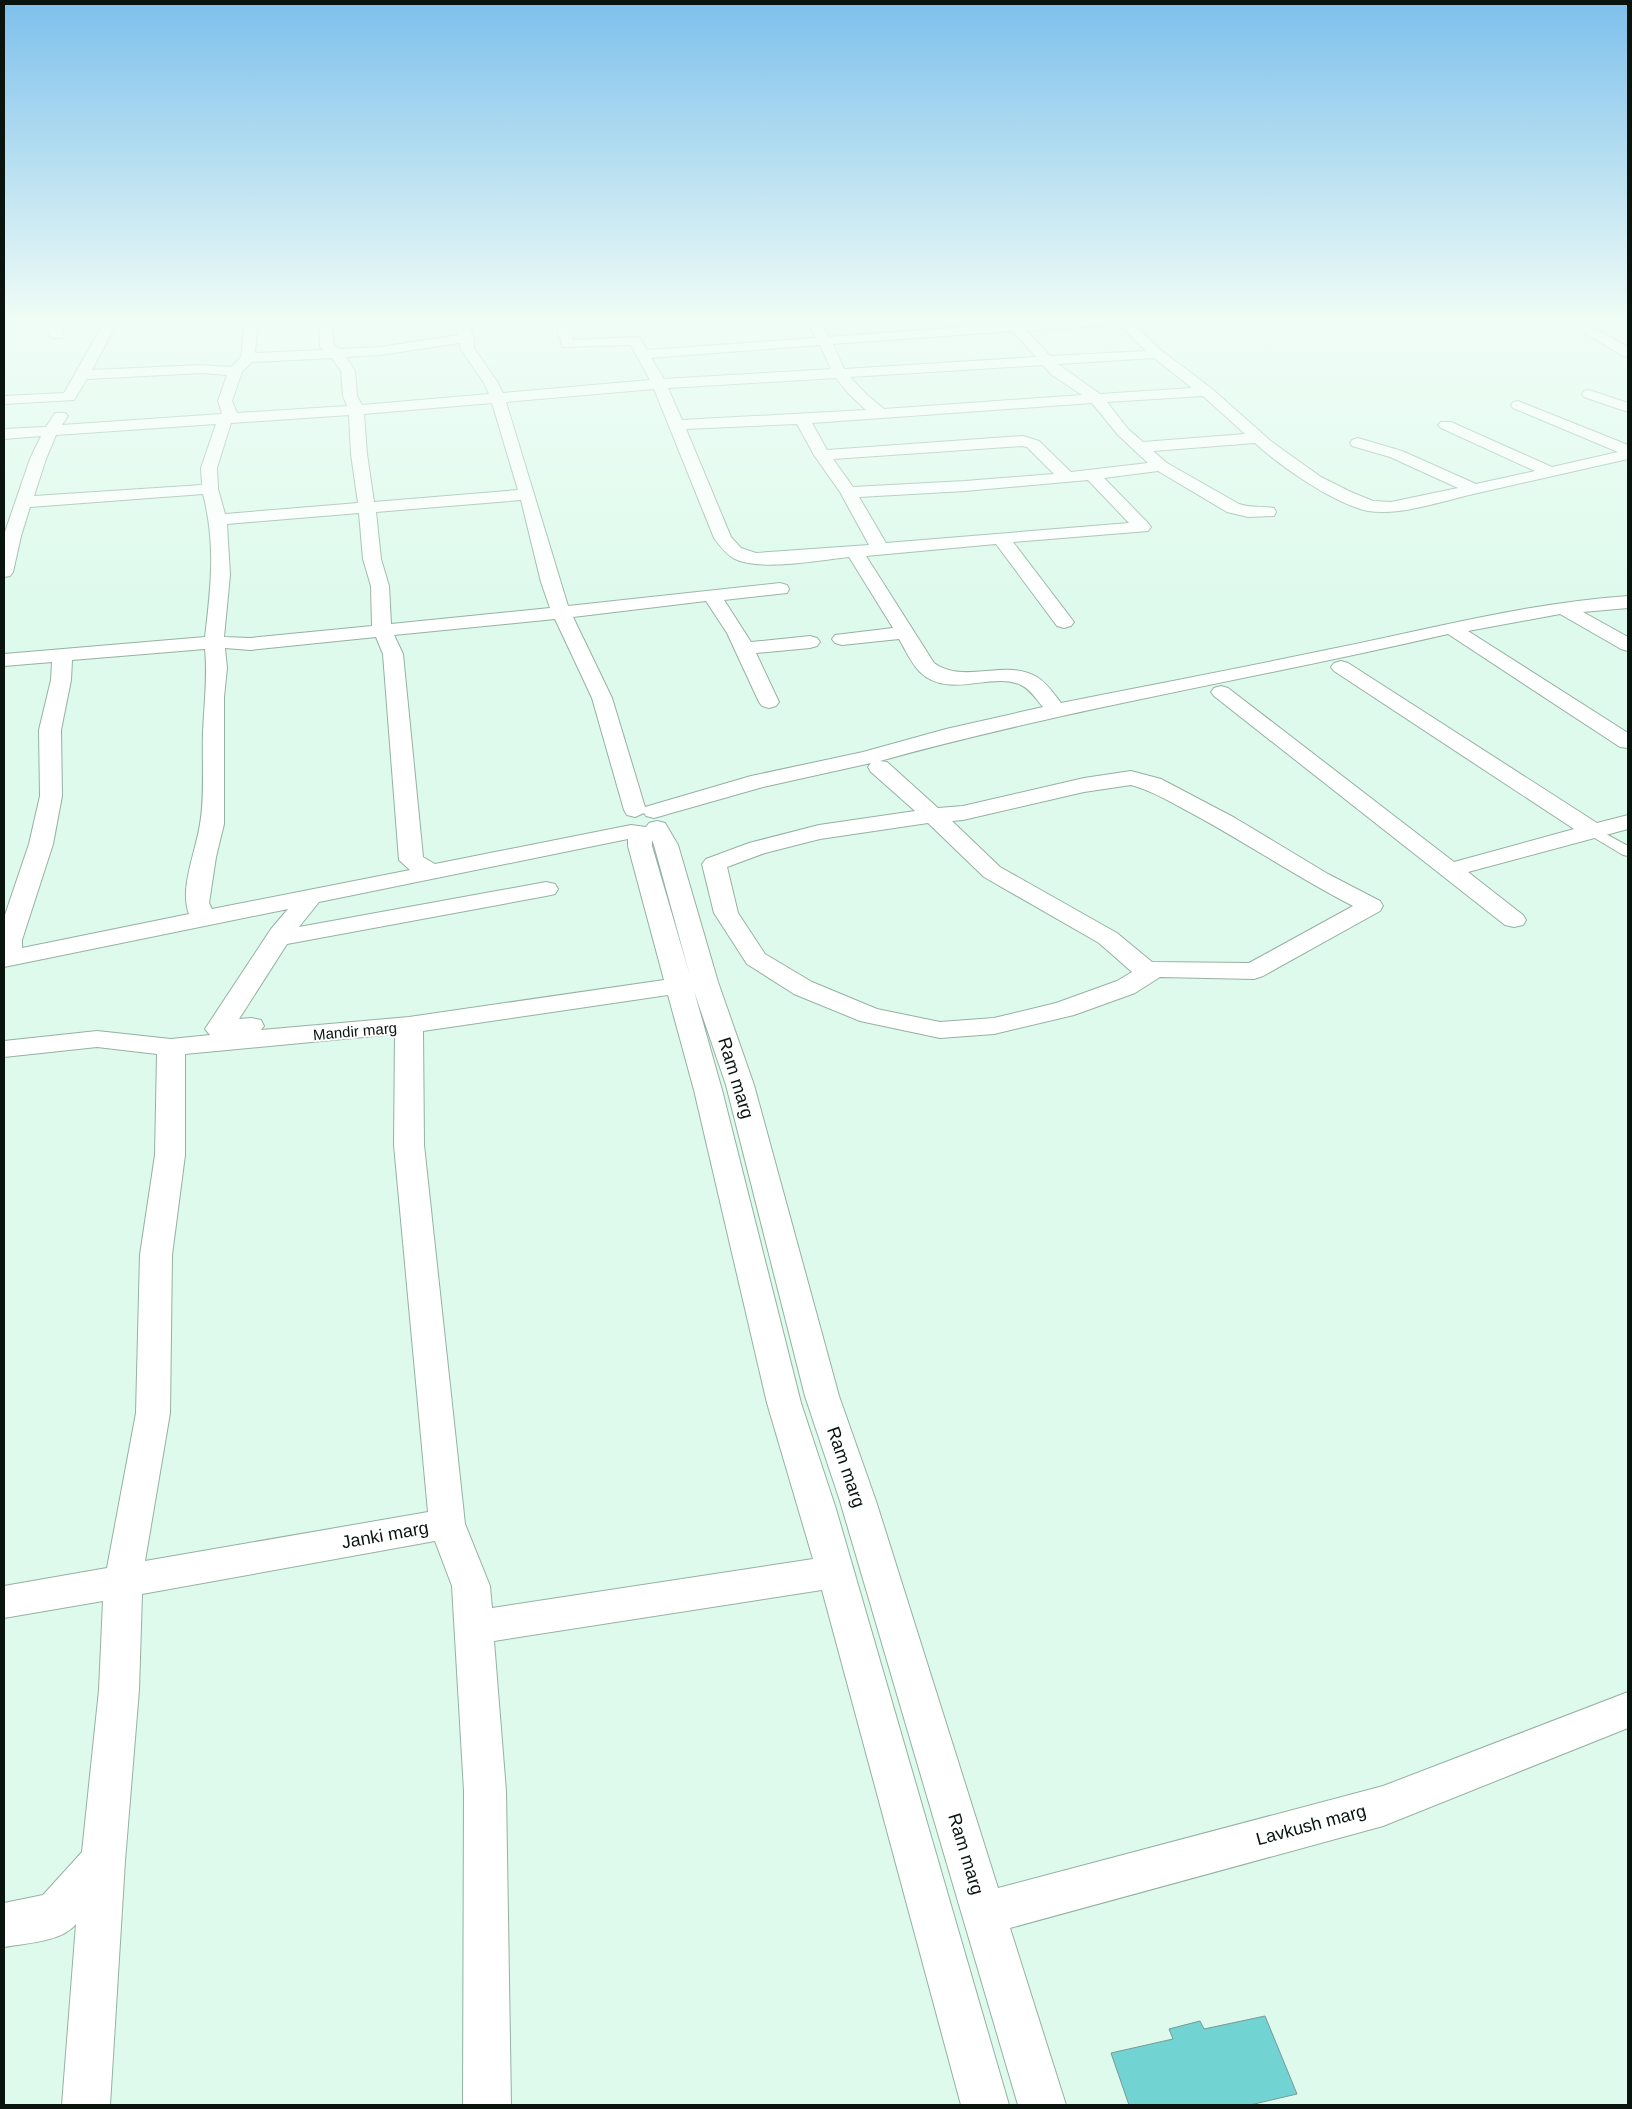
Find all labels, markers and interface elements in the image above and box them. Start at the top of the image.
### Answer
street label: Mandir marg [312,1019,398,1043]
street label: Ram marg [714,1035,758,1121]
street label: Ram marg [823,1424,869,1510]
street label: Janki marg [340,1518,430,1552]
street label: Lavkush marg [1254,1801,1368,1849]
street label: Ram marg [944,1811,988,1897]

